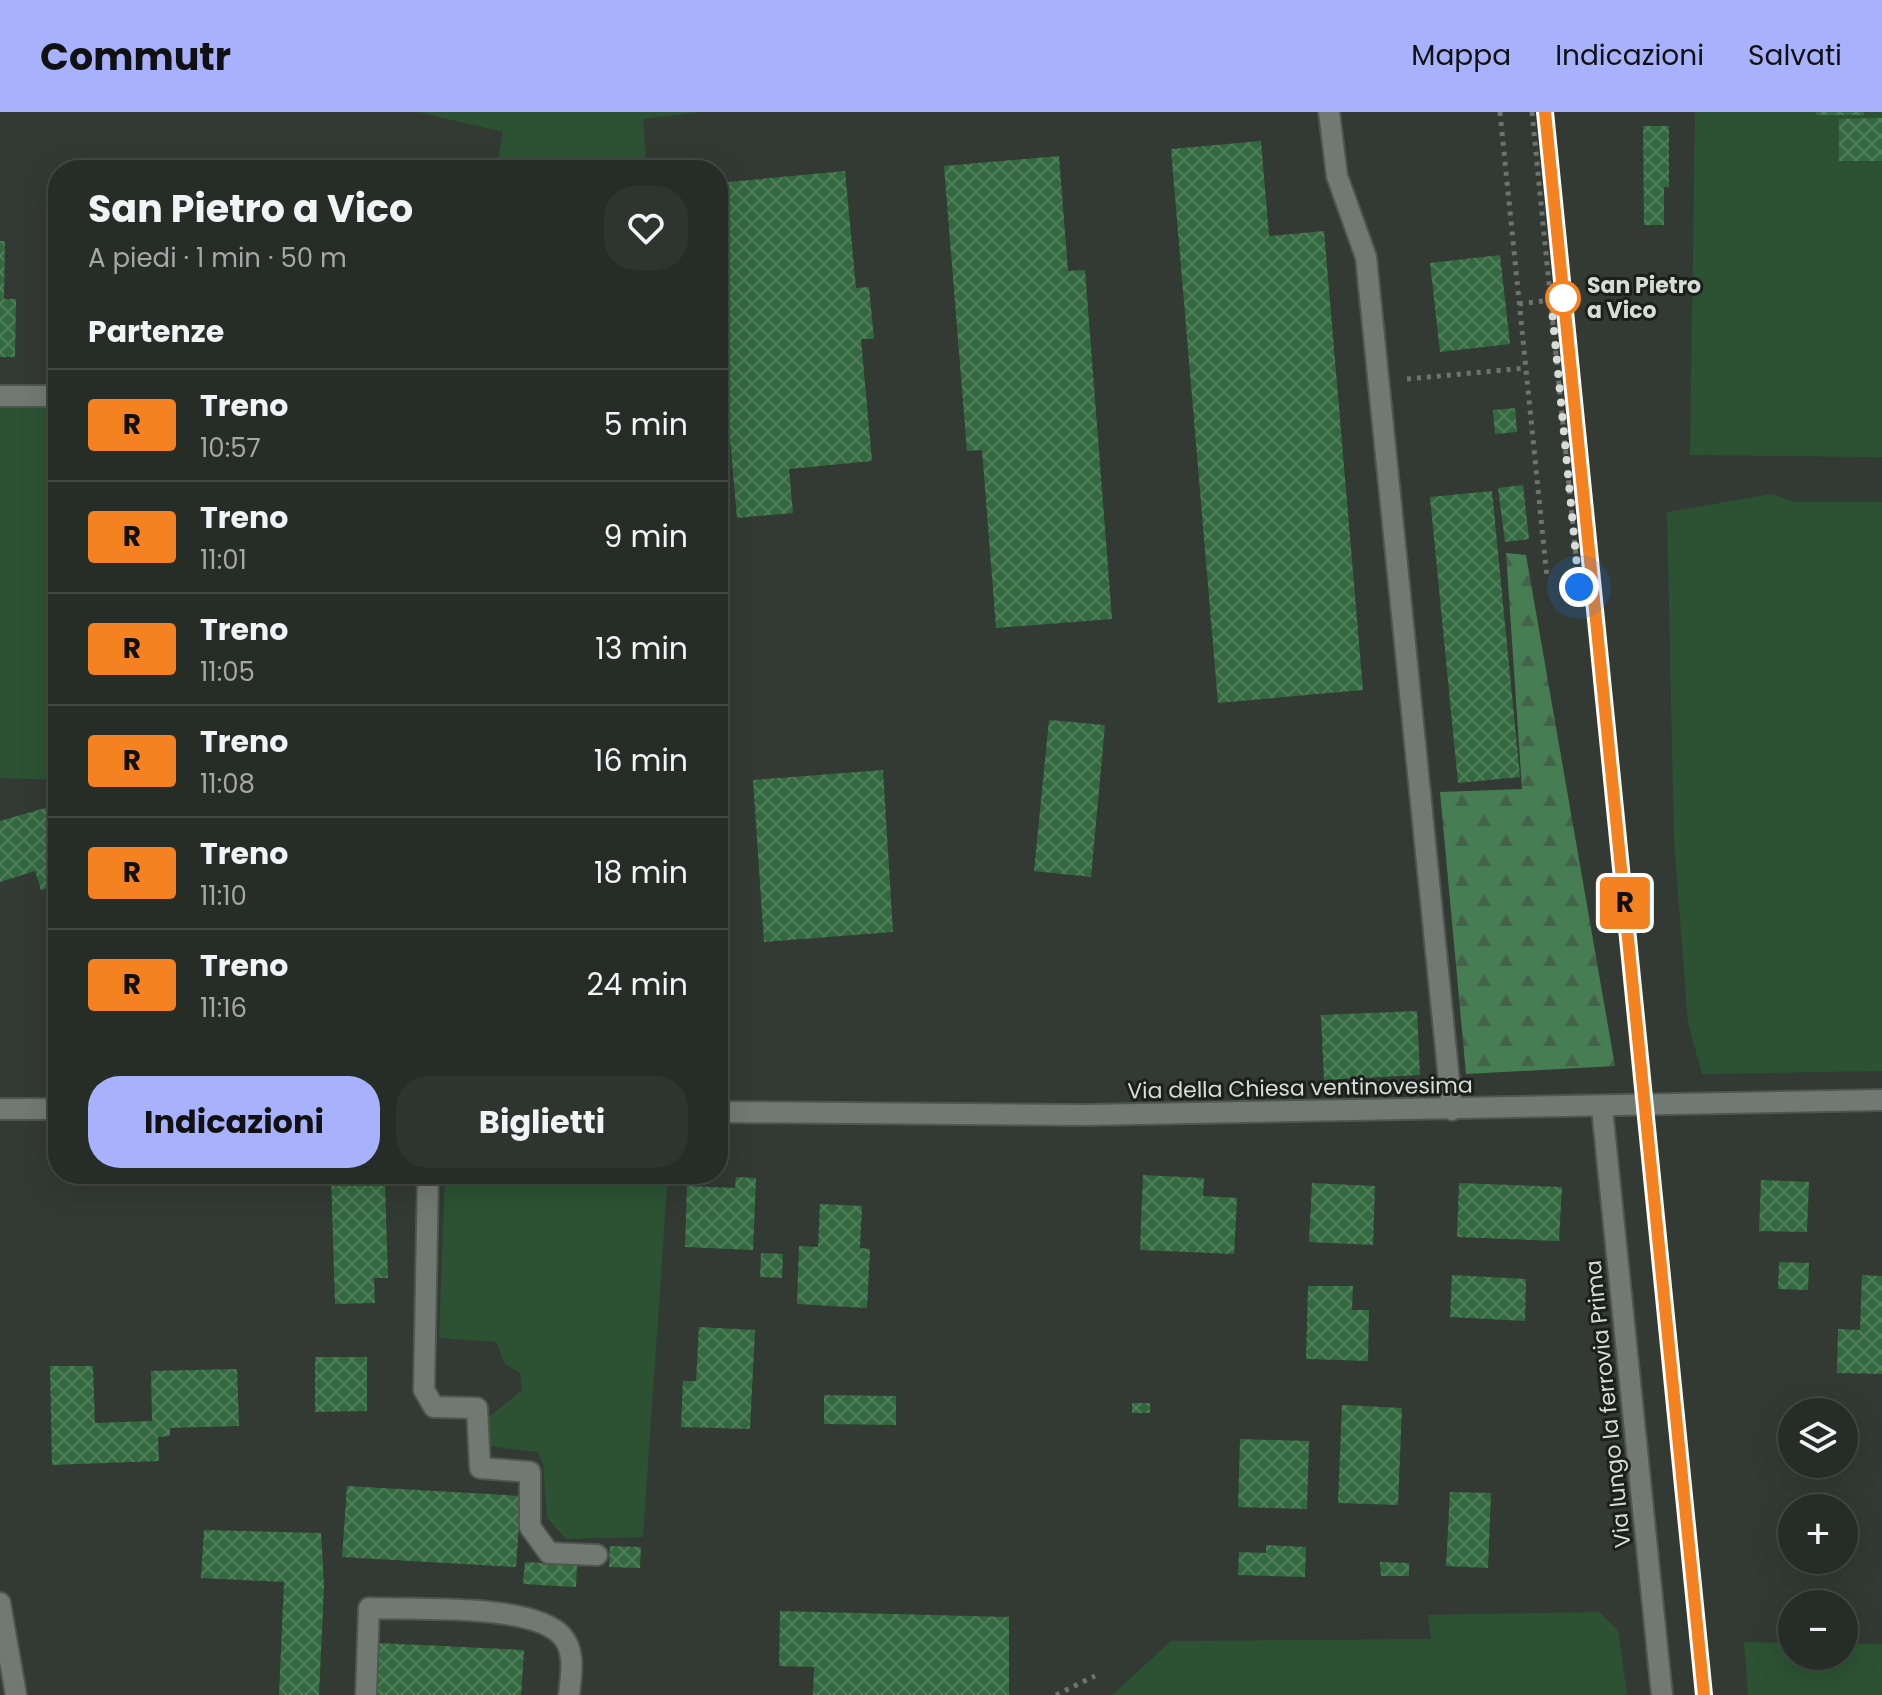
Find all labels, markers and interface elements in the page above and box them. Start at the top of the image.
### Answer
text: Commutr [40,30,231,83]
text: Mappa [1411,36,1511,75]
text: Indicazioni [1555,36,1704,75]
text: Salvati [1748,36,1842,75]
text: San Pietro a Vico [88,182,413,235]
button: heart [604,186,688,270]
text: A piedi · 1 min · 50 m [88,240,347,276]
place label: San Pietro a Vico [1587,270,1701,326]
marker: San Pietro a Vico [1546,281,1580,315]
text: Partenze [88,310,224,353]
text: Treno [200,384,288,427]
text: 5 min [604,403,688,446]
text: R [123,405,141,444]
text: 10:57 [200,430,261,466]
text: Treno [200,496,288,539]
text: 9 min [604,515,688,558]
text: R [123,517,141,556]
text: 11:01 [200,542,247,578]
your location [1559,567,1599,607]
text: Treno [200,608,288,651]
text: 13 min [595,627,688,670]
text: R [123,629,141,668]
text: 11:05 [200,654,255,690]
text: Treno [200,720,288,763]
text: 16 min [594,739,688,782]
text: R [123,741,141,780]
text: 11:08 [200,766,255,802]
text: Treno [200,832,288,875]
text: 18 min [594,851,688,894]
text: R [123,853,141,892]
line badge: R [1599,877,1651,929]
text: 11:10 [200,878,247,914]
text: R [1616,883,1634,922]
text: Treno [200,944,288,987]
text: 24 min [586,963,688,1006]
text: R [123,965,141,1004]
text: 11:16 [200,990,247,1026]
street label: Via della Chiesa ventinovesima [1127,1069,1473,1107]
button: Indicazioni [88,1076,380,1168]
button: Biglietti [396,1076,688,1168]
street label: Via lungo la ferrovia Prima [1577,1258,1639,1550]
map controls [1778,1398,1858,1670]
button: layers [1778,1398,1858,1478]
button: + [1778,1494,1858,1574]
button: − [1778,1590,1858,1670]

